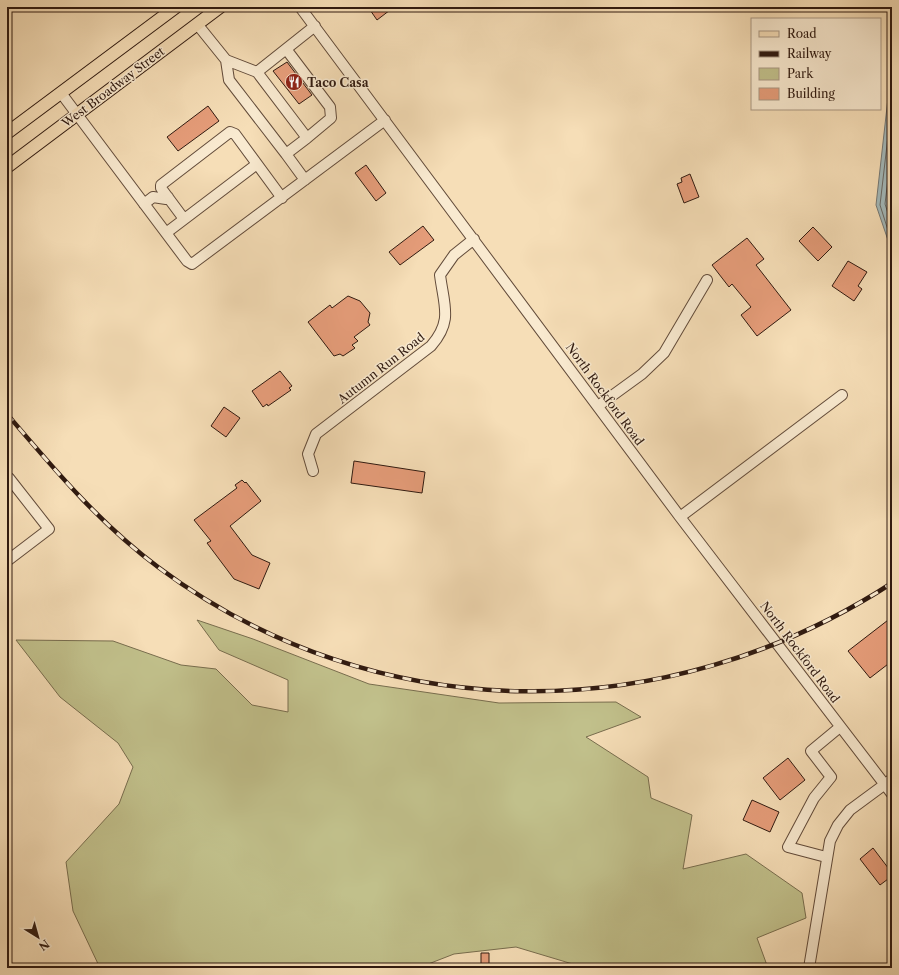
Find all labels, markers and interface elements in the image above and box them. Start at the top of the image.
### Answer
legend [751,18,881,110]
text: Road [787,26,817,41]
street label: West Broadway Street [58,43,168,131]
text: Railway [787,46,832,61]
text: Park [787,66,814,81]
restaurant icon: Taco Casa [284,72,304,92]
place label: Taco Casa [307,75,370,90]
text: Building [787,86,835,101]
street label: Autumn Run Road [334,329,428,407]
street label: North Rockford Road [563,340,648,449]
street label: North Rockford Road [757,598,843,706]
north arrow [18,917,58,957]
text: N [36,937,52,954]

